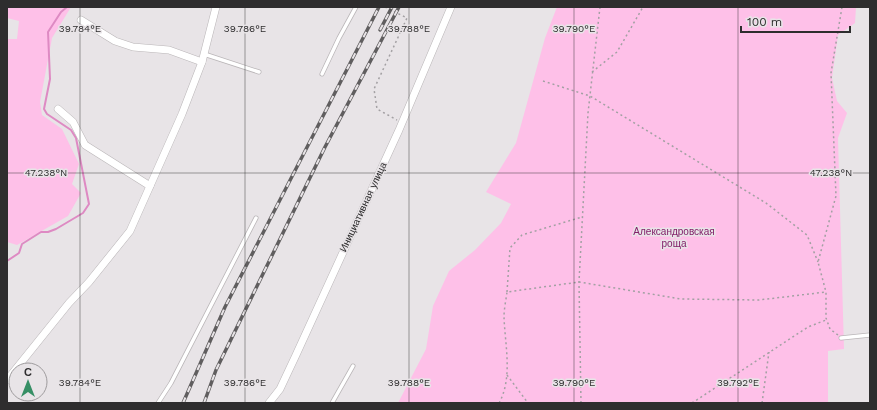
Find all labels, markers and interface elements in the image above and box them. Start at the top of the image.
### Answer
scale bar [741,8,850,34]
text: 100 m [747,15,782,29]
text: 39.784°E [59,23,101,34]
text: 39.786°E [224,23,266,34]
text: 39.788°E [388,23,430,34]
text: 39.790°E [553,23,595,34]
street label: Инициативная улица [337,160,389,254]
text: 47.238°N [25,167,67,178]
text: 47.238°N [810,167,852,178]
park label: Александровская роща [633,226,715,249]
north arrow [8,362,48,402]
text: С [24,366,32,379]
text: 39.784°E [59,377,101,388]
text: 39.786°E [224,377,266,388]
text: 39.788°E [388,377,430,388]
text: 39.790°E [553,377,595,388]
text: 39.792°E [717,377,759,388]

